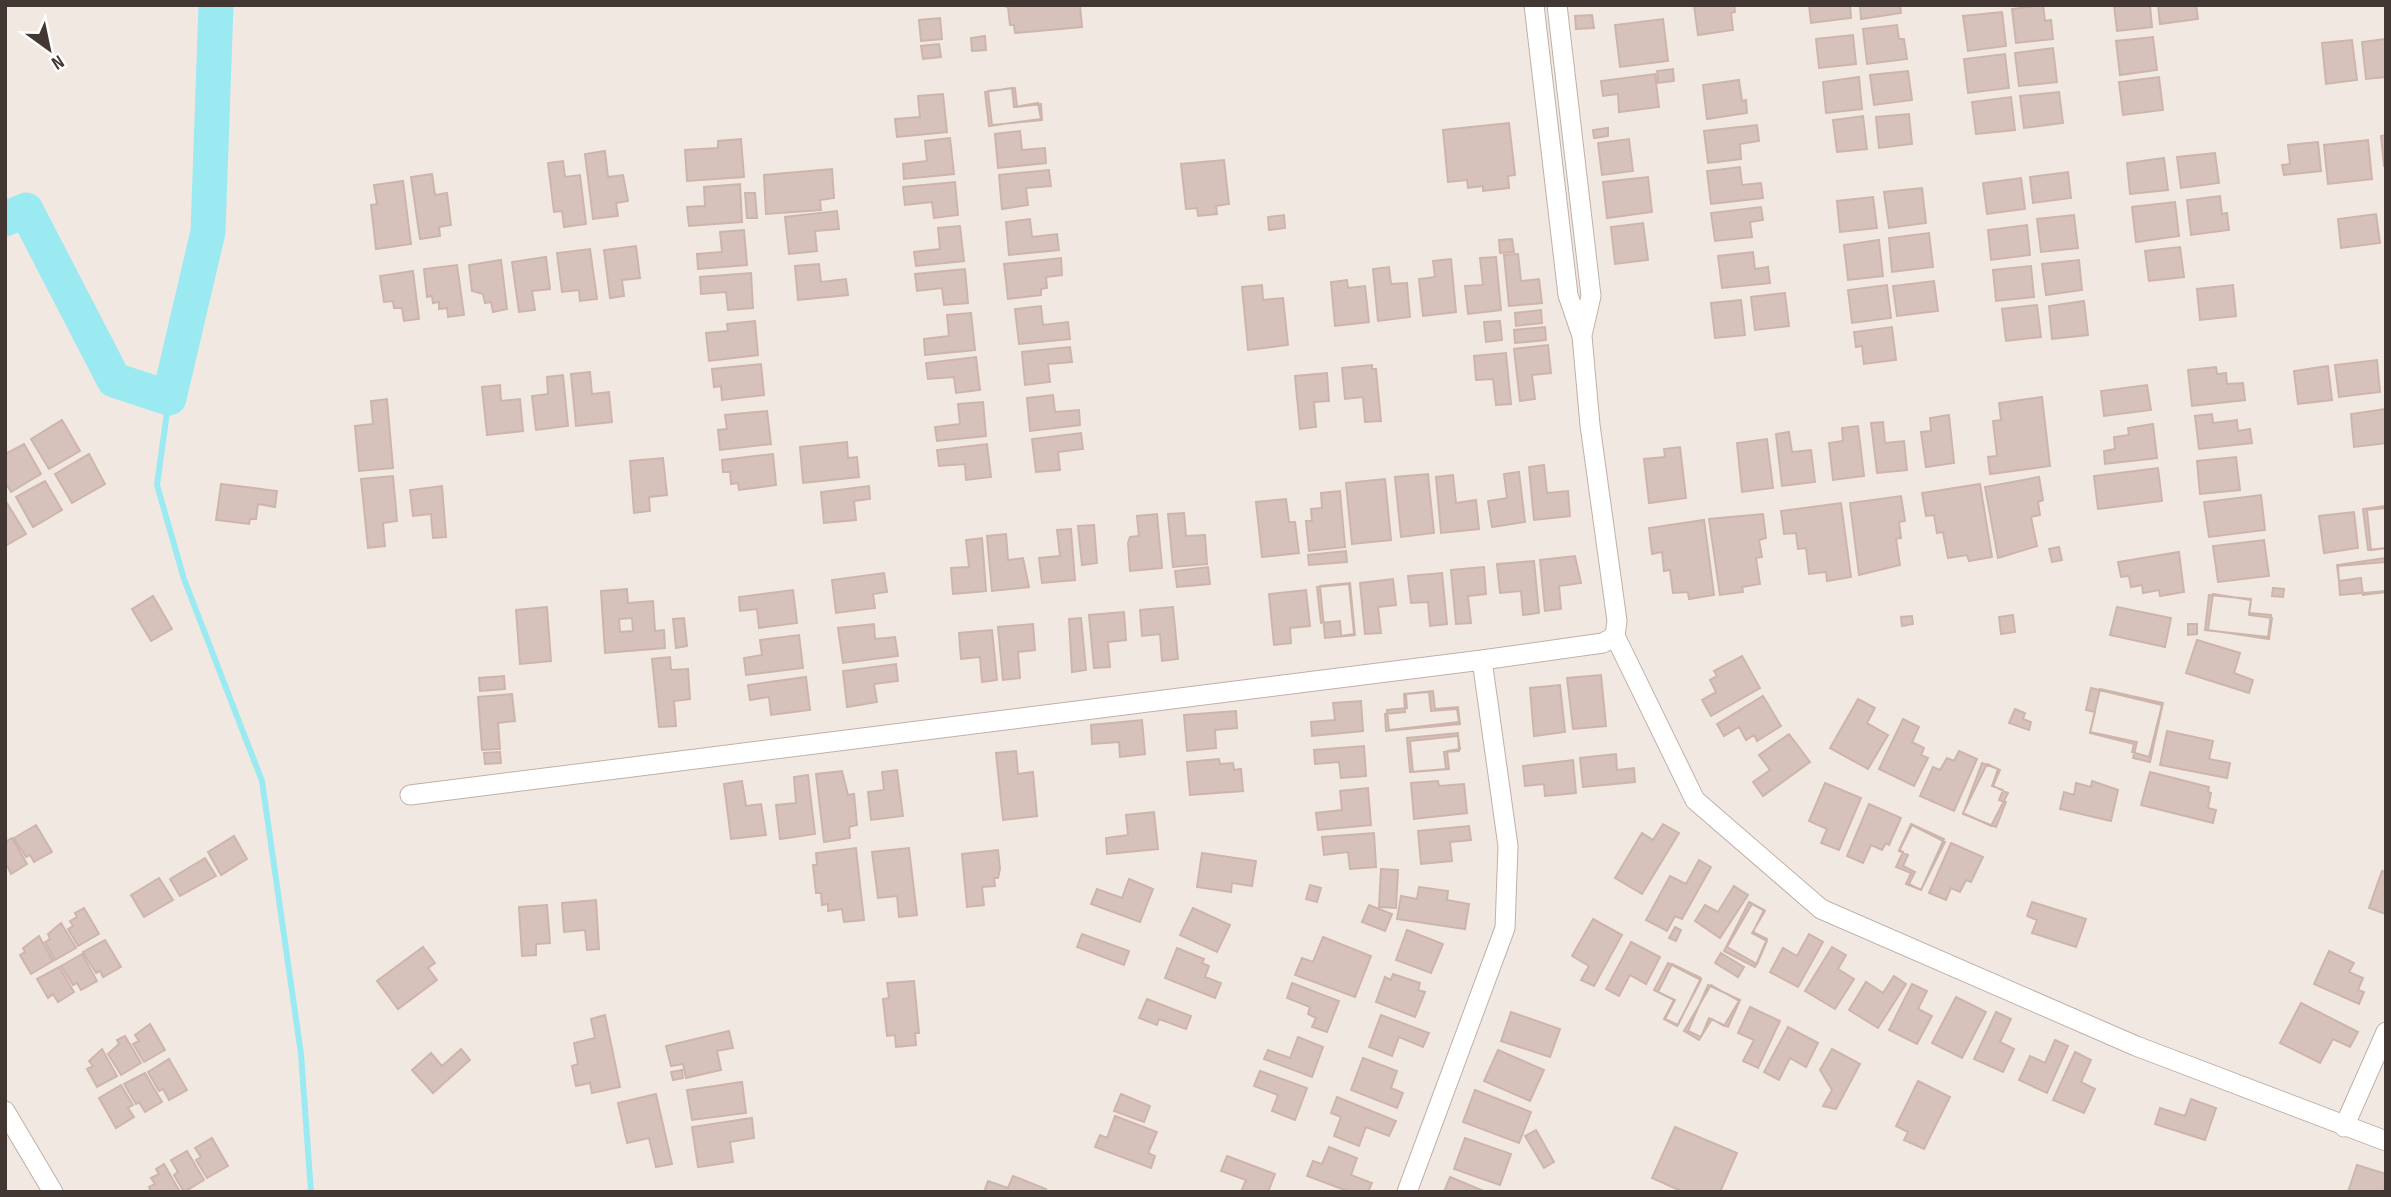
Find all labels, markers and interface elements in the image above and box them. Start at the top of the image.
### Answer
north arrow [14,14,84,84]
text: N [47,50,68,74]

